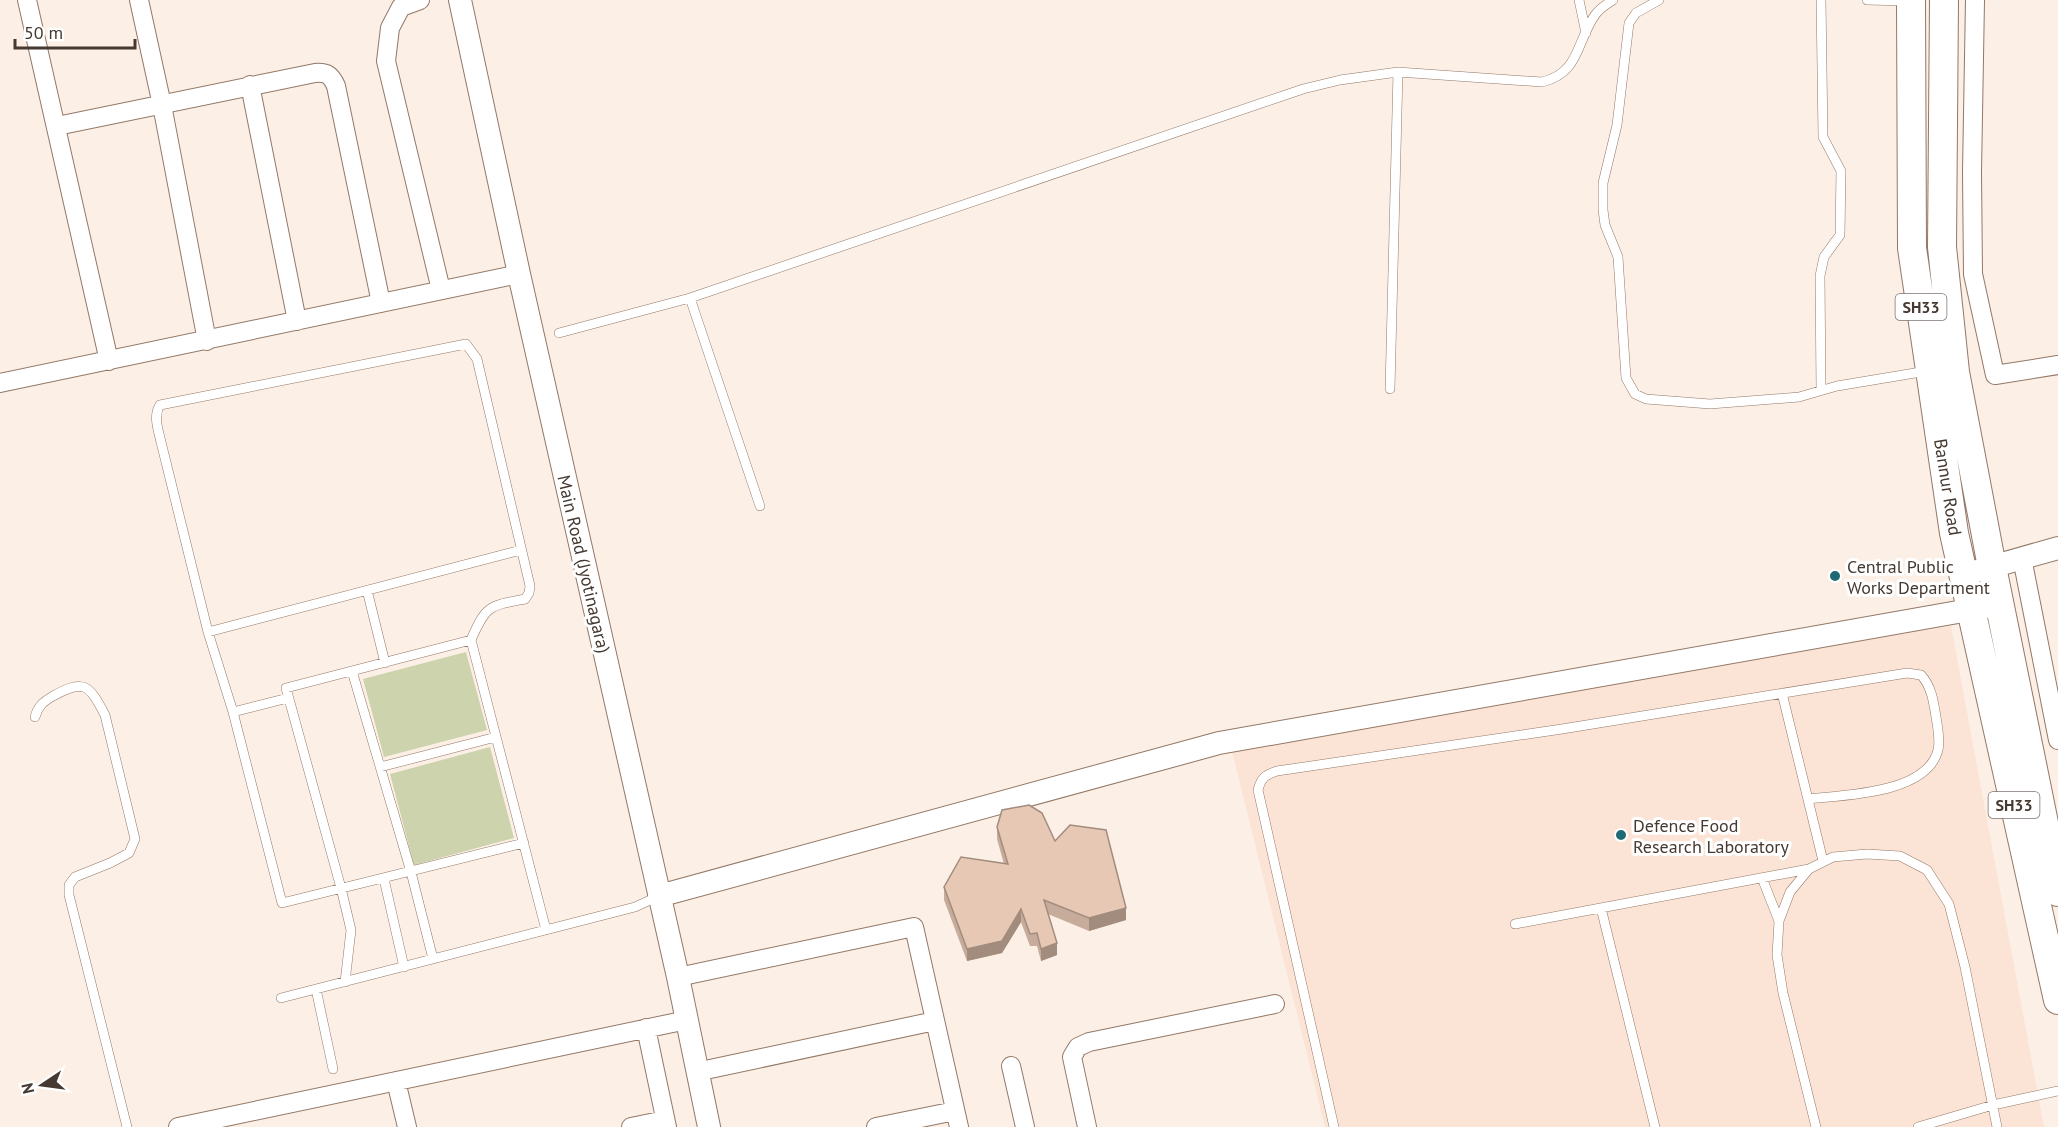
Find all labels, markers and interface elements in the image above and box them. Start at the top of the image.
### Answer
scale bar [15,12,135,50]
text: 50 m [24,21,63,44]
road number: SH33 [1896,294,1946,320]
street label: Bannur Road [1929,437,1967,537]
street label: Main Road (Jyotinagara) [552,473,616,655]
place label: Central Public Works Department [1847,555,1990,599]
marker: Central Public Works Department [1828,569,1842,583]
road number: SH33 [1988,792,2040,818]
place label: Defence Food Research Laboratory [1633,814,1789,858]
marker: Defence Food Research Laboratory [1614,828,1628,842]
north arrow [12,1055,72,1115]
text: N [16,1081,38,1096]

